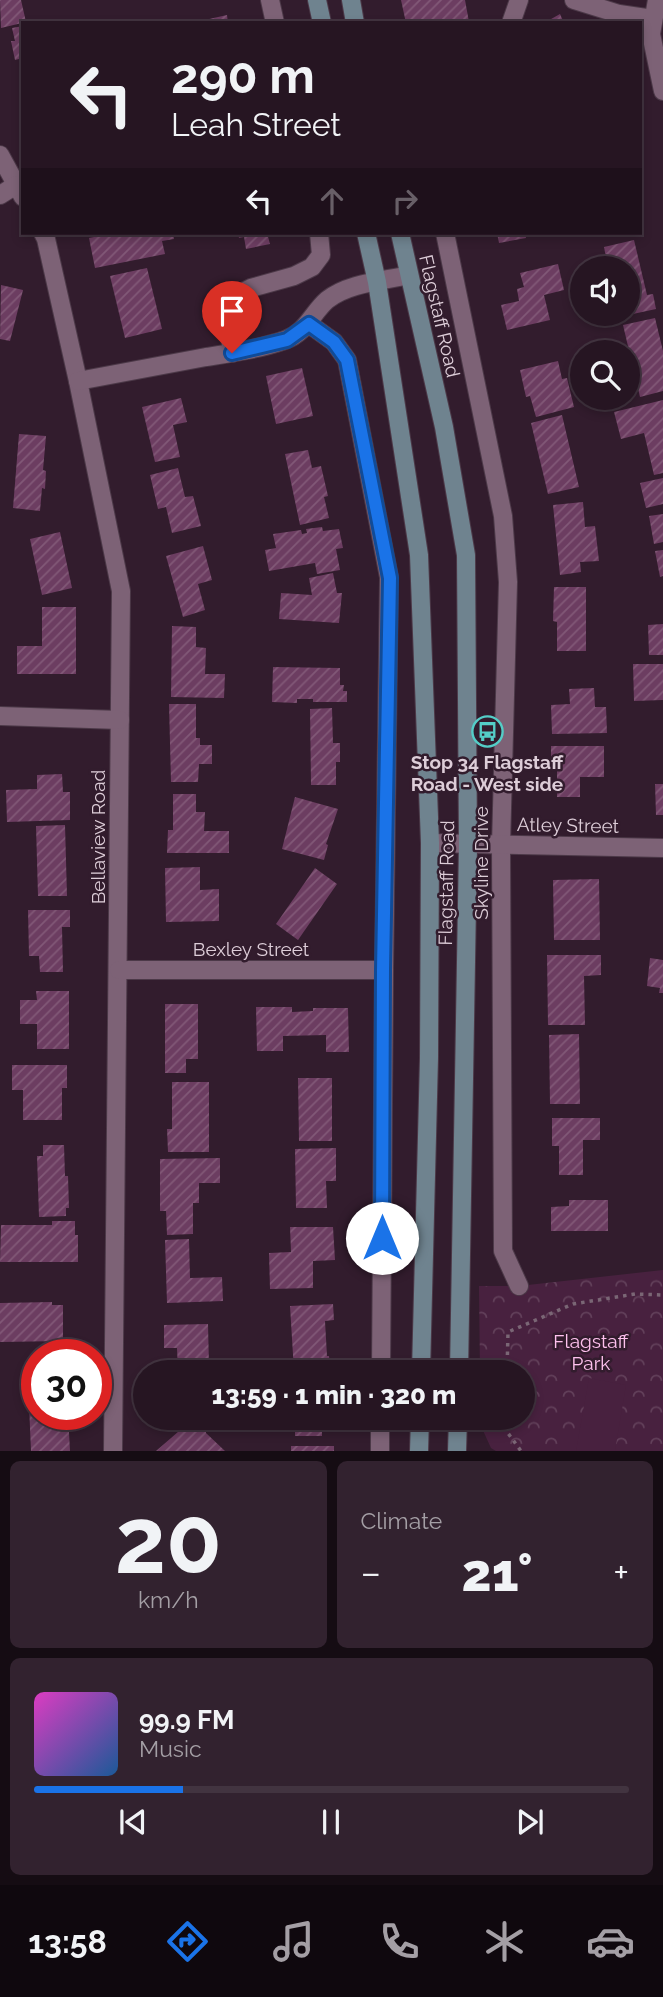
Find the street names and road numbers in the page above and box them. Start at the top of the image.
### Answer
street label: Flagstaff Road [415,252,465,380]
street label: Bellaview Road [87,770,109,904]
street label: Skyline Drive [470,806,492,920]
street label: Atley Street [517,813,620,837]
street label: Flagstaff Road [434,820,458,946]
street label: Bexley Street [193,938,310,960]

